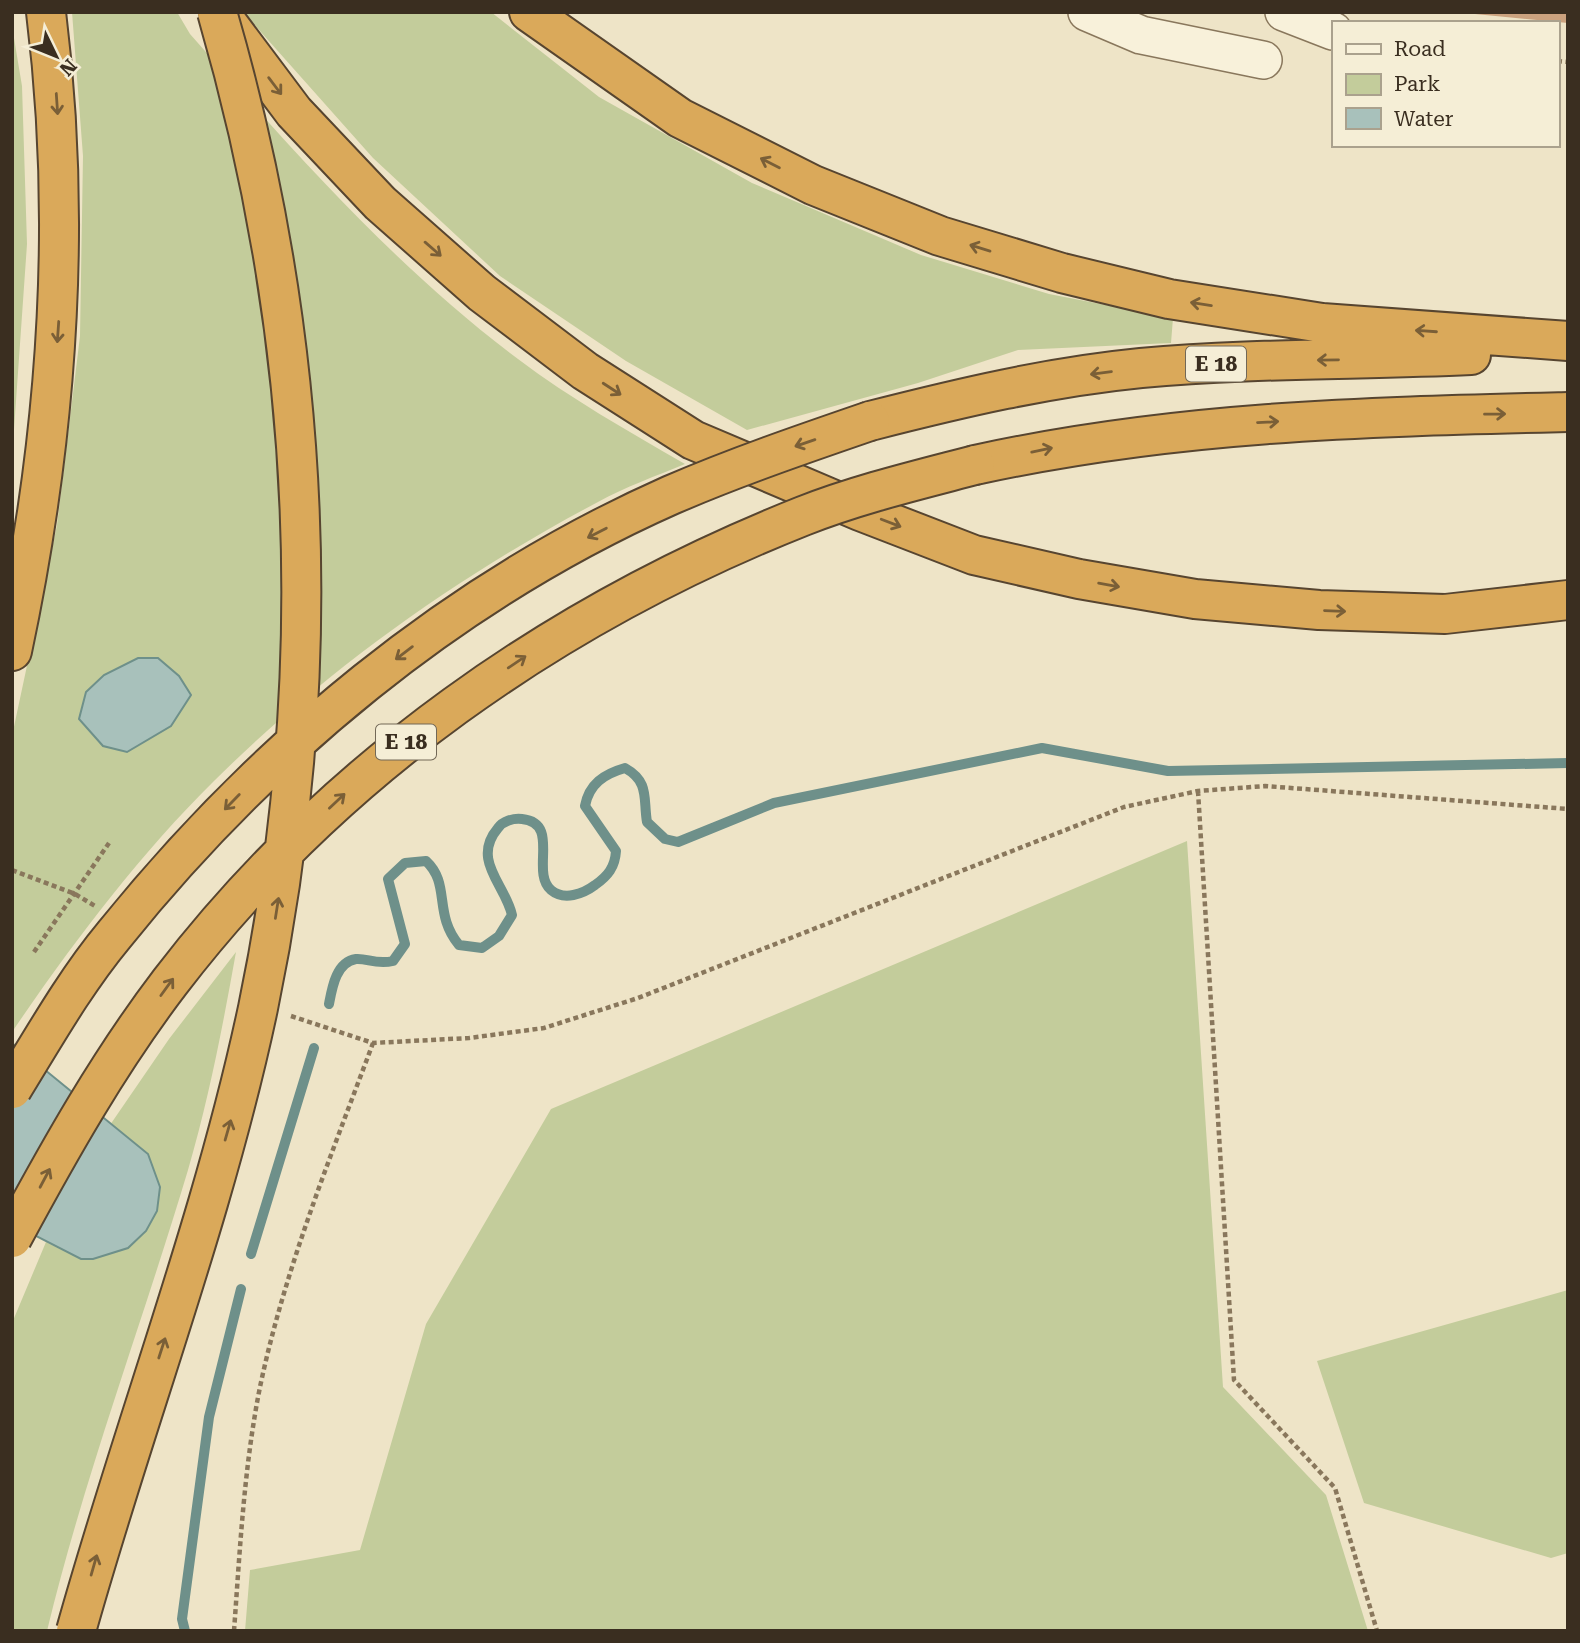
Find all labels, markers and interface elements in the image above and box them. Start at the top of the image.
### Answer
north arrow [21,21,91,91]
legend [1332,21,1559,147]
text: Road [1394,37,1446,61]
text: N [54,54,81,81]
text: Park [1394,72,1440,96]
one-way arrow [268,76,282,95]
one-way arrow [50,93,63,116]
text: Water [1394,107,1454,131]
one-way arrow [760,156,781,170]
one-way arrow [424,241,442,257]
one-way arrow [970,241,992,253]
one-way arrow [1190,297,1213,310]
one-way arrow [51,320,64,343]
one-way arrow [1416,324,1438,337]
road number: E 18 [1186,346,1246,382]
one-way arrow [1317,353,1340,367]
one-way arrow [1090,367,1113,380]
one-way arrow [602,382,622,396]
one-way arrow [1483,407,1506,421]
one-way arrow [1256,415,1278,428]
one-way arrow [795,438,817,450]
one-way arrow [1030,443,1053,456]
one-way arrow [879,518,901,531]
one-way arrow [587,527,608,541]
one-way arrow [1097,579,1120,592]
one-way arrow [1323,604,1346,618]
one-way arrow [395,646,414,661]
one-way arrow [507,655,526,670]
road number: E 18 [376,724,436,760]
one-way arrow [223,793,240,810]
one-way arrow [328,793,346,809]
one-way arrow [271,897,284,920]
one-way arrow [160,978,175,996]
one-way arrow [222,1119,235,1141]
one-way arrow [38,1168,52,1189]
one-way arrow [157,1337,169,1359]
one-way arrow [89,1554,102,1576]

